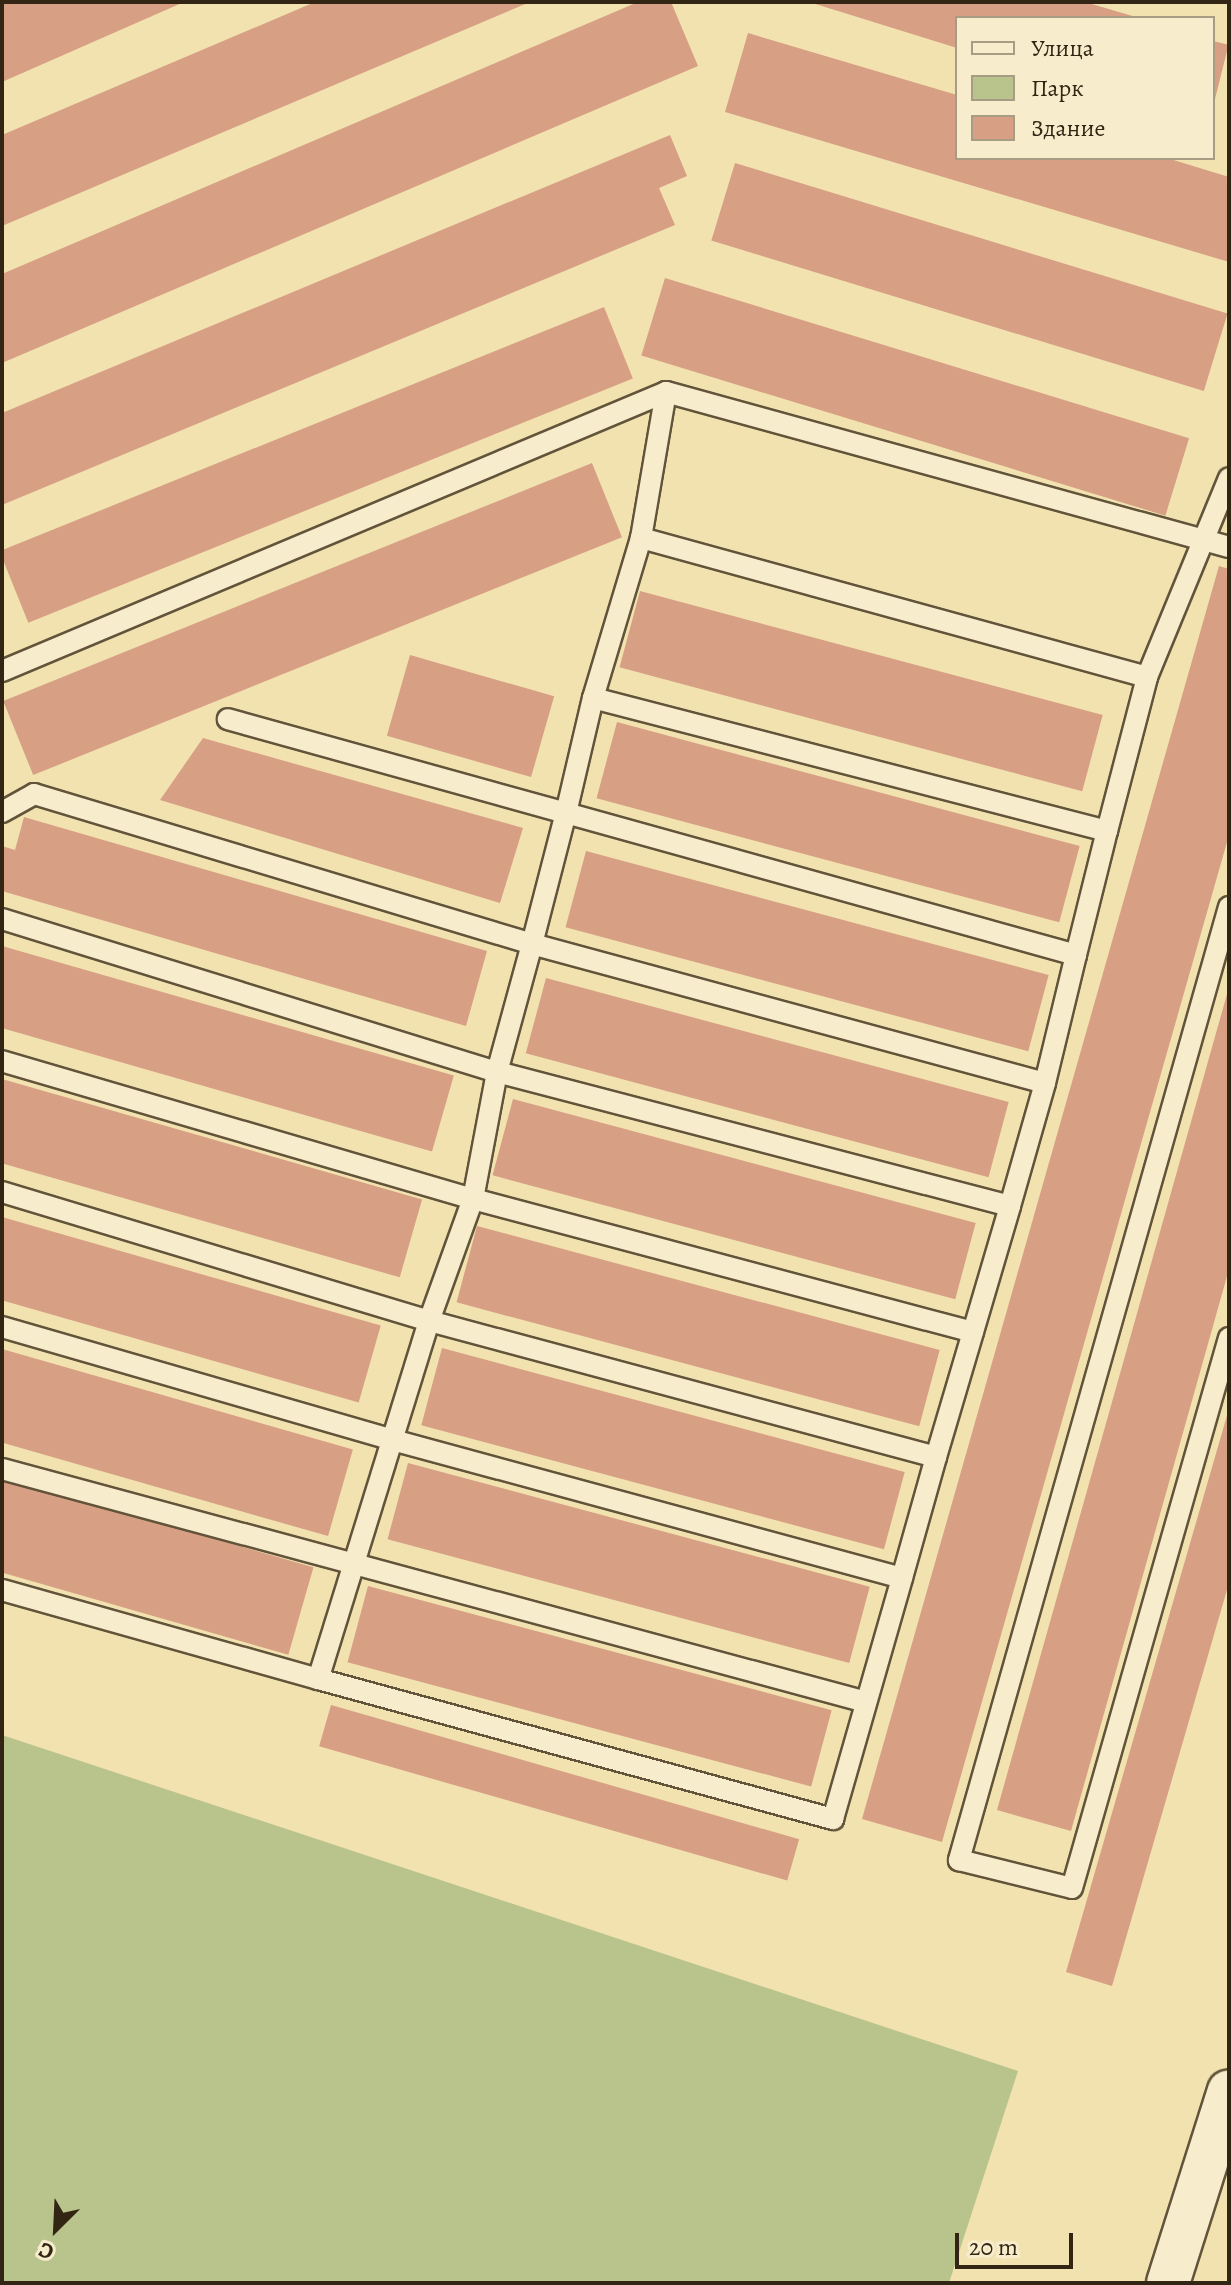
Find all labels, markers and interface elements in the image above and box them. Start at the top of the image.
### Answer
legend [955,16,1215,160]
text: Улица [1031,32,1094,64]
text: Парк [1031,72,1084,104]
text: Здание [1031,112,1106,144]
north arrow [16,2189,96,2269]
scale bar [959,2217,1077,2267]
text: 20 m [969,2231,1018,2263]
text: С [34,2234,59,2267]

